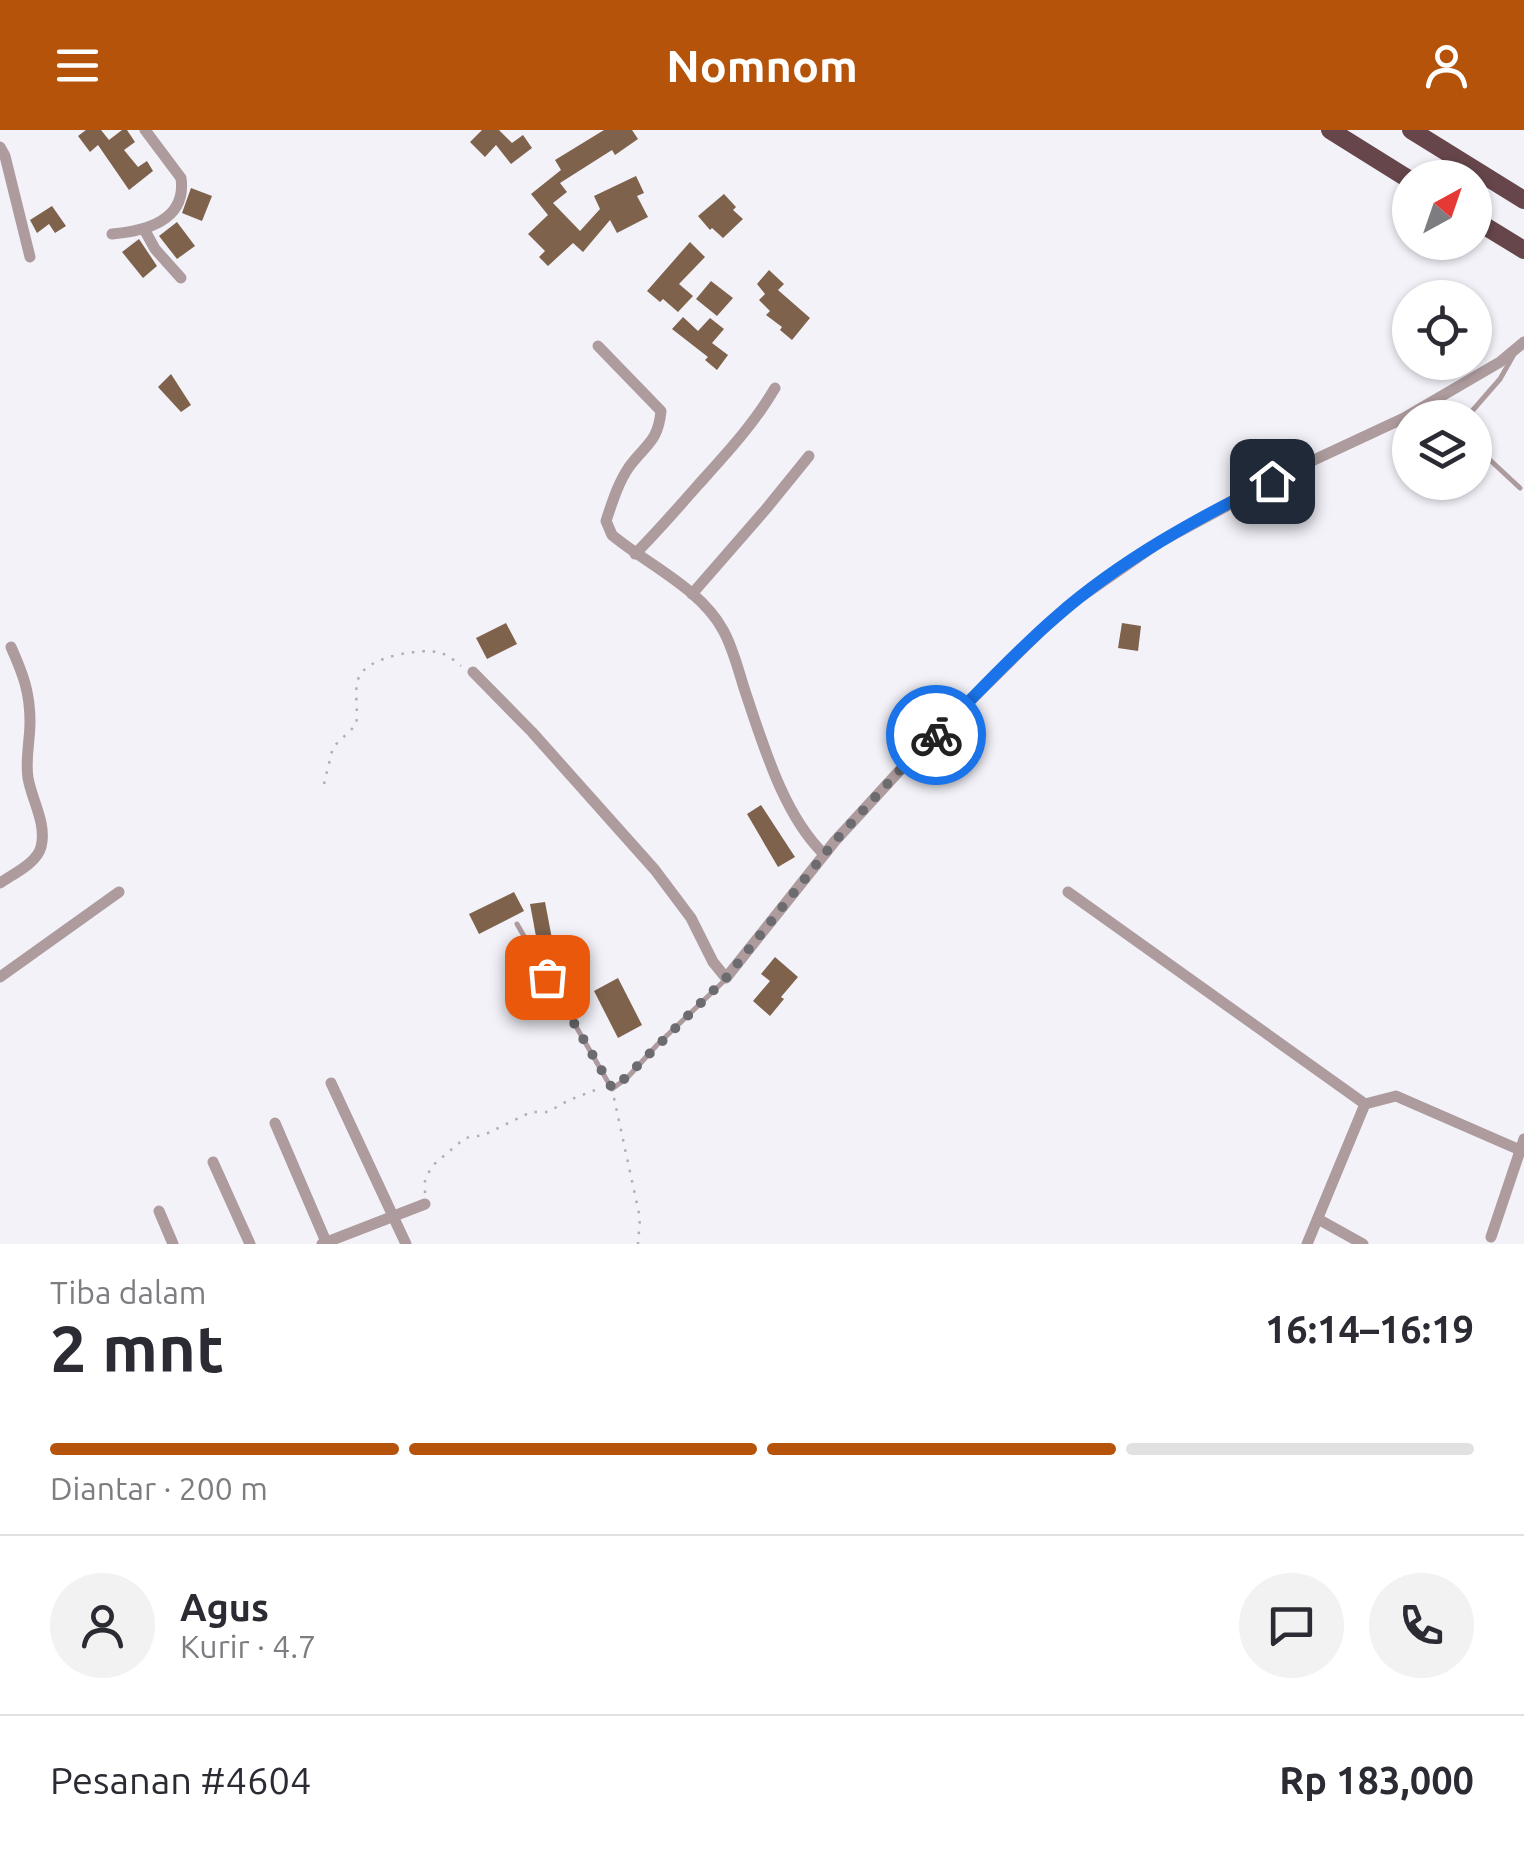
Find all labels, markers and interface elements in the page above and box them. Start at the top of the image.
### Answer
icon: menu [50,38,105,93]
icon: person [1419,38,1474,93]
text: Nomnom [666,40,858,91]
north arrow [1392,160,1492,260]
map controls [1392,160,1492,500]
button: locate [1392,280,1492,380]
button: layers [1392,400,1492,500]
pin [1230,439,1315,524]
icon: home [1245,454,1300,509]
courier [886,685,986,785]
icon: bike [909,708,964,763]
pin [505,935,590,1020]
icon: bag [520,950,575,1005]
text: Tiba dalam [50,1274,206,1310]
text: 16:14–16:19 [1265,1308,1474,1350]
text: 2 mnt [50,1311,224,1384]
text: Diantar · 200 m [50,1470,268,1506]
button: person [50,1573,155,1678]
button: chat [1239,1573,1344,1678]
button: phone [1369,1573,1474,1678]
text: Agus [180,1586,269,1628]
text: Kurir · 4.7 [180,1628,316,1664]
text: Pesanan #4604 [50,1759,311,1801]
text: Rp 183,000 [1279,1759,1474,1801]

